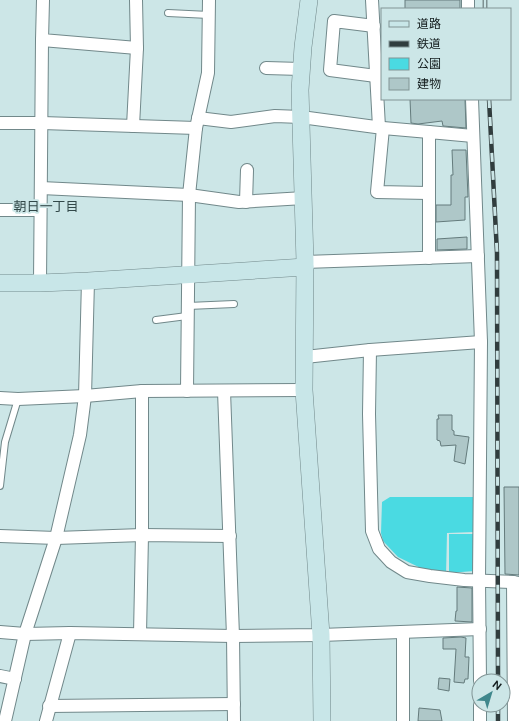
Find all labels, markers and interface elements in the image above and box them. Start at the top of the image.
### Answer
legend [381,8,511,100]
text: 道路 [417,17,441,30]
text: 鉄道 [417,37,441,50]
text: 公園 [417,57,441,70]
text: 建物 [417,77,441,90]
district label: 朝日一丁目 [13,199,79,213]
north arrow [471,673,511,713]
text: N [490,678,504,692]

